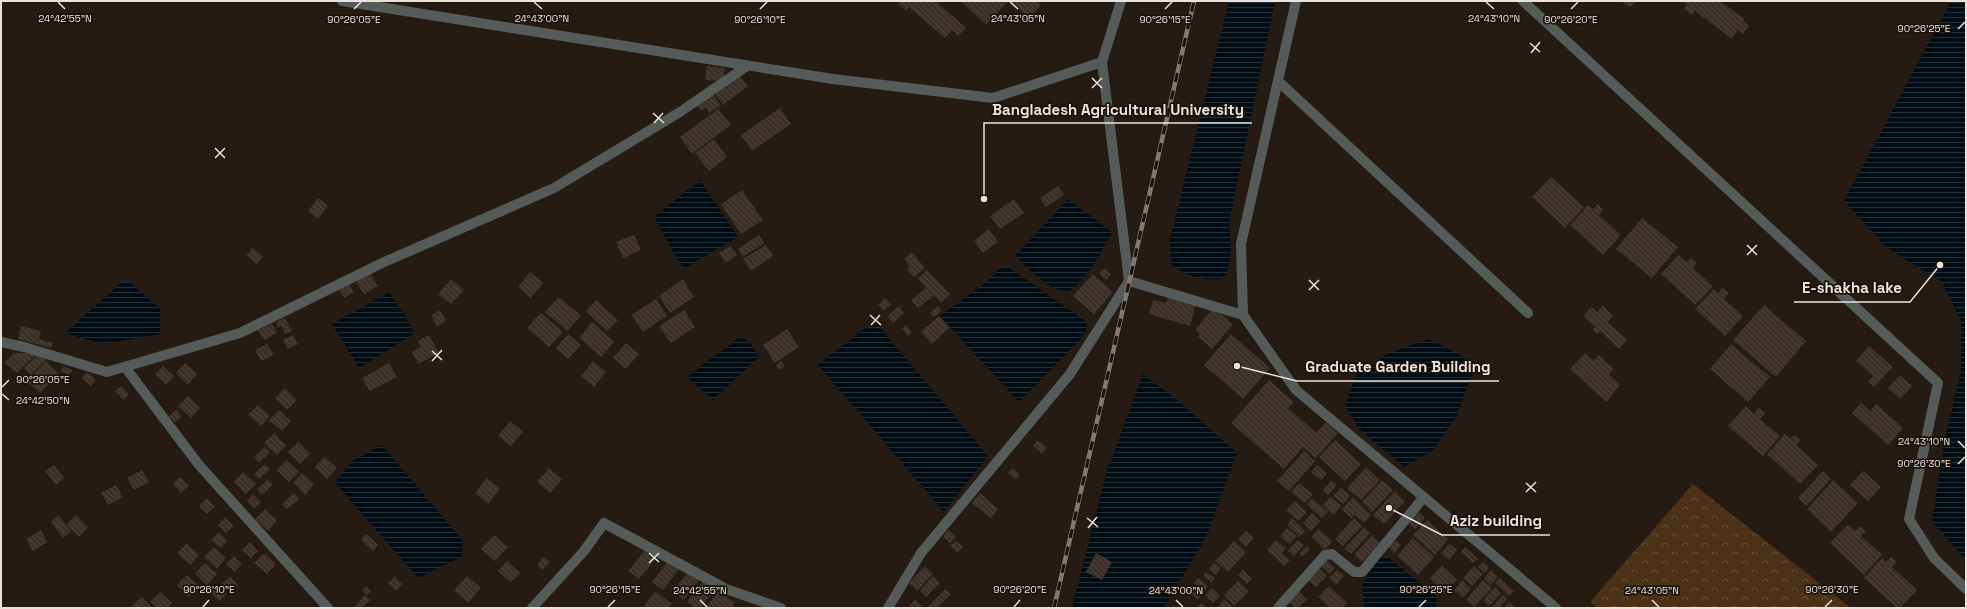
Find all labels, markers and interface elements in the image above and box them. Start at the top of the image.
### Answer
text: 24°42'55"N [38,12,92,25]
text: 24°43'00"N [515,12,569,25]
text: 24°43'05"N [991,12,1045,25]
text: 24°43'10"N [1468,12,1520,25]
text: 90°26'05"E [327,13,381,26]
text: 90°26'10"E [734,13,786,26]
text: 90°26'15"E [1139,13,1191,26]
text: 90°26'20"E [1544,13,1598,26]
text: 90°26'25"E [1898,22,1951,35]
callout: Bangladesh Agricultural University [984,96,1252,123]
text: Bangladesh Agricultural University [992,100,1244,119]
callout: E-shakha lake [1794,275,1910,302]
text: E-shakha lake [1802,278,1902,297]
callout: Graduate Garden Building [1297,354,1499,381]
text: Graduate Garden Building [1305,357,1491,376]
text: 90°26'05"E [16,373,70,386]
text: 24°42'50"N [16,394,70,407]
text: 24°43'10"N [1898,435,1950,448]
text: 90°26'30"E [1897,457,1951,470]
callout: Aziz building [1442,508,1550,535]
text: Aziz building [1450,511,1542,530]
text: 90°26'10"E [183,583,235,596]
text: 90°26'15"E [589,583,641,596]
text: 90°26'20"E [993,583,1047,596]
text: 90°26'25"E [1400,583,1453,596]
text: 90°26'30"E [1805,583,1859,596]
text: 24°42'55"N [673,584,727,597]
text: 24°43'00"N [1149,584,1203,597]
text: 24°43'05"N [1625,584,1679,597]

